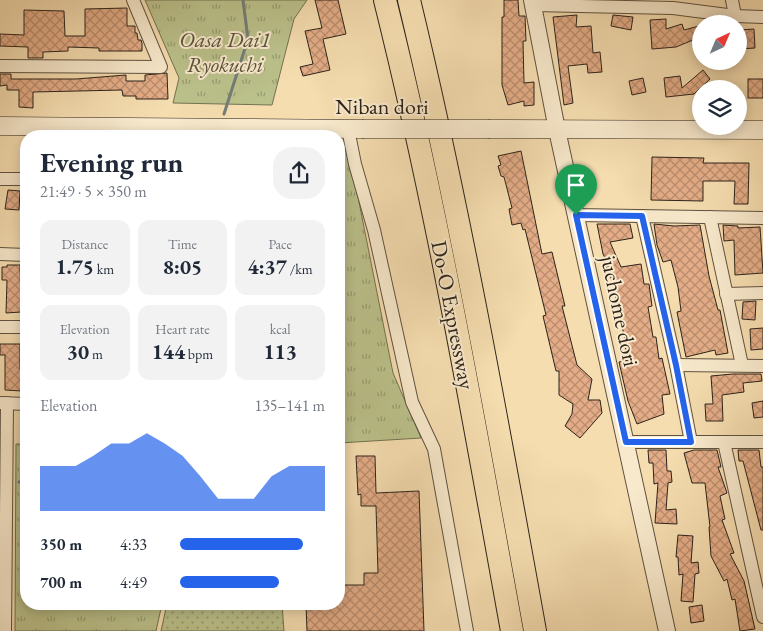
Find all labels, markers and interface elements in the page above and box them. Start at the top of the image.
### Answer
north arrow [692,15,748,70]
map controls [692,15,747,135]
park label: Oasa Dai1 Ryokuchi [179,25,271,79]
button: layers [692,80,747,135]
street label: Niban dori [335,92,429,121]
text: Evening run [40,144,183,180]
button: share [273,147,325,199]
pin [555,164,597,215]
icon: arrive [562,171,590,199]
text: 21:49 · 5 × 350 m [40,181,147,202]
text: Distance [61,235,108,253]
text: Time [168,235,197,253]
text: Pace [268,235,292,253]
street label: Do-O Expressway [424,238,482,392]
street label: juchome dori [594,252,646,369]
text: 1.75 [55,253,94,280]
text: 8:05 [163,253,202,280]
text: 4:37 [248,253,287,280]
text: km [94,260,114,278]
text: /km [287,260,313,278]
text: Elevation [60,320,110,338]
text: Heart rate [155,320,210,338]
text: kcal [270,320,291,338]
text: 30 [67,338,89,365]
text: 144 [152,338,185,365]
text: 113 [263,338,297,365]
text: m [89,345,103,363]
text: bpm [185,345,213,363]
text: Elevation [40,395,98,416]
text: 135–141 m [254,395,325,416]
text: 350 m [40,534,82,555]
text: 4:33 [120,534,147,555]
text: 700 m [40,572,82,593]
text: 4:49 [120,572,147,593]

